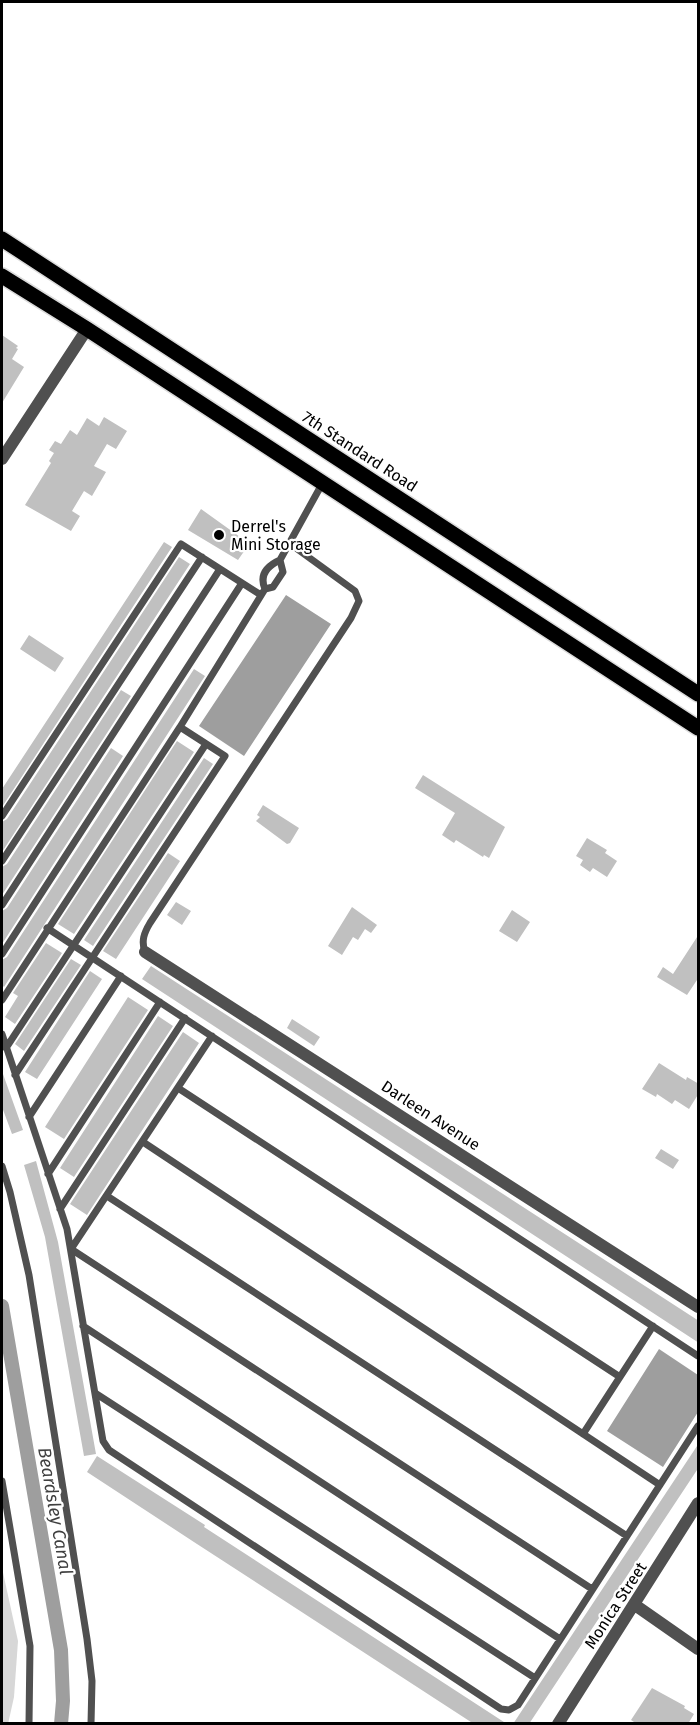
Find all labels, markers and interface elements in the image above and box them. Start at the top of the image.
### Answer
street label: 7th Standard Road [299,407,421,496]
place label: Derrel's Mini Storage [231,517,321,554]
marker: Derrel's Mini Storage [212,528,226,542]
street label: Darleen Avenue [378,1076,484,1154]
water label: Beardsley Canal [33,1446,77,1576]
street label: Monica Street [580,1558,651,1652]

